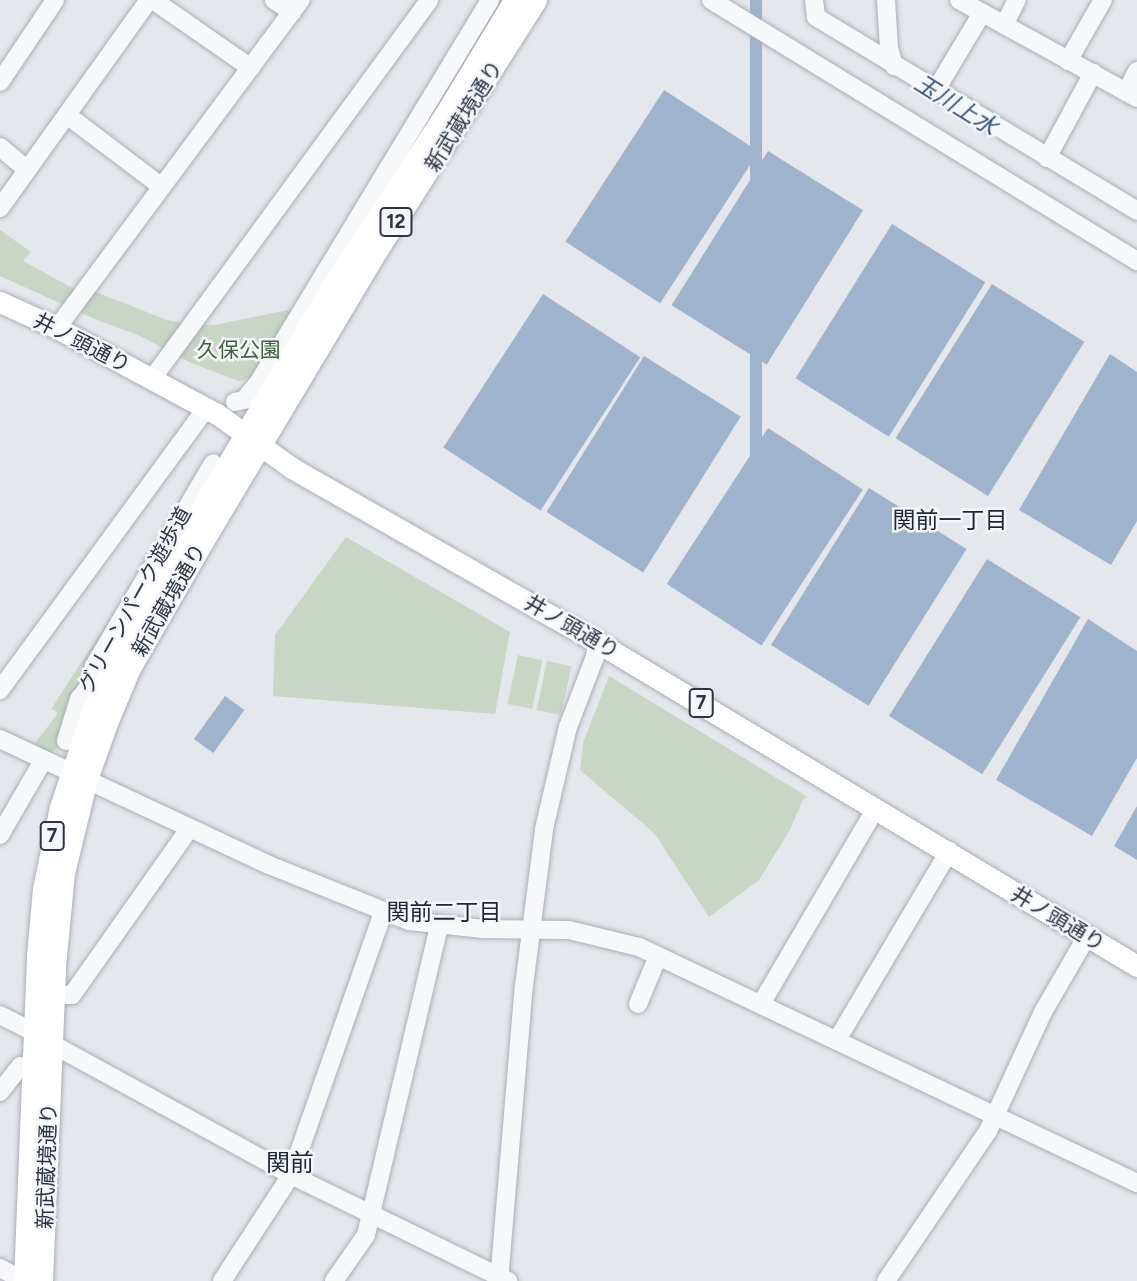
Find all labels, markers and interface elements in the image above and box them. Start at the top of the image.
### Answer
street label: 新武蔵境通り [420,56,508,176]
water label: 玉川上水 [910,69,1002,141]
road number: 12 [378,206,414,238]
street label: 井ノ頭通り [30,308,134,378]
park label: 久保公園 [197,337,281,363]
street label: グリーンパーク遊歩道 [73,502,197,698]
district label: 関前一丁目 [893,506,1007,534]
street label: 新武蔵境通り [127,539,211,661]
street label: 井ノ頭通り [520,590,624,664]
road number: 7 [687,688,715,718]
road number: 7 [38,820,66,852]
street label: 井ノ頭通り [1007,881,1109,957]
district label: 関前二丁目 [387,898,501,926]
street label: 新武蔵境通り [32,1103,62,1229]
district label: 関前 [266,1149,314,1177]

